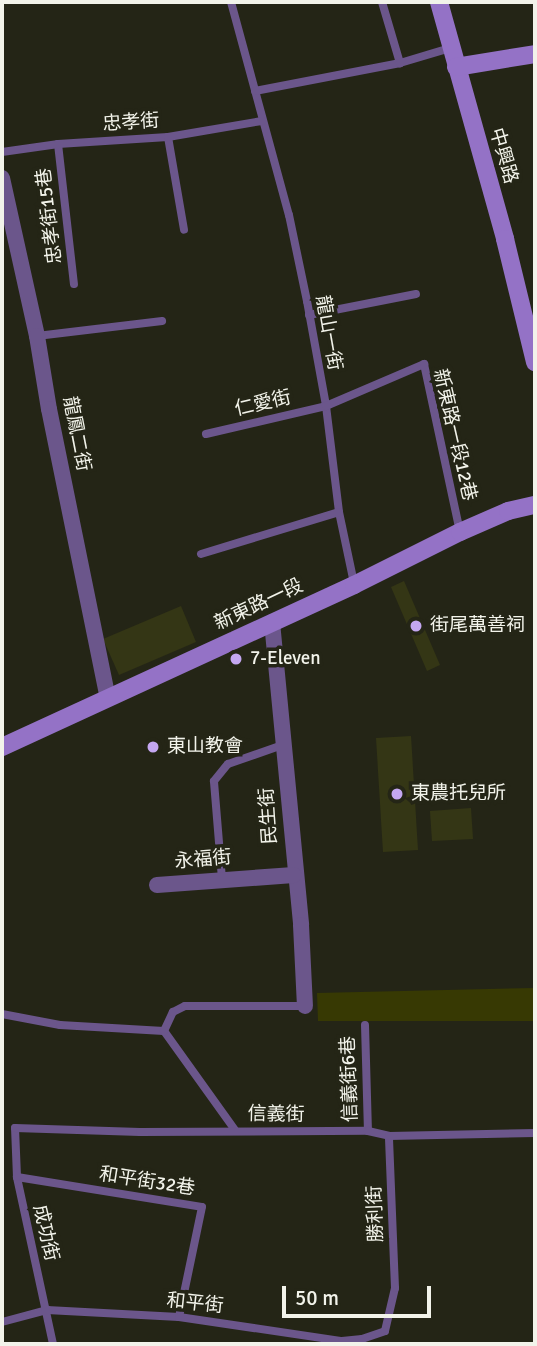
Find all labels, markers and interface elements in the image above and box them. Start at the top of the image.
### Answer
street label: 忠孝街 [102,110,160,136]
street label: 中興路 [484,125,522,187]
street label: 忠孝街15巷 [33,167,67,265]
street label: 龍山一街 [310,294,346,372]
street label: 新東路一段12巷 [428,367,480,503]
street label: 仁愛街 [233,386,293,422]
street label: 龍鳳二街 [58,395,94,473]
street label: 新東路一段 [211,575,307,635]
place label: 街尾萬善祠 [430,615,525,637]
marker: 街尾萬善祠 [408,618,424,634]
place label: 7-Eleven [250,648,321,670]
marker: 7-Eleven [228,651,244,667]
place label: 東山教會 [167,736,243,758]
marker: 東山教會 [145,739,161,755]
place label: 東農托兒所 [411,783,506,805]
marker: 東農托兒所 [389,786,405,802]
street label: 民生街 [256,787,282,845]
street label: 永福街 [174,846,232,874]
street label: 信義街6巷 [337,1035,363,1123]
street label: 信義街 [247,1103,305,1127]
street label: 和平街32巷 [98,1163,196,1201]
street label: 勝利街 [364,1185,388,1243]
street label: 成功街 [27,1203,63,1263]
scale bar [285,1272,434,1316]
text: 50 m [295,1285,339,1311]
street label: 和平街 [165,1290,225,1318]

